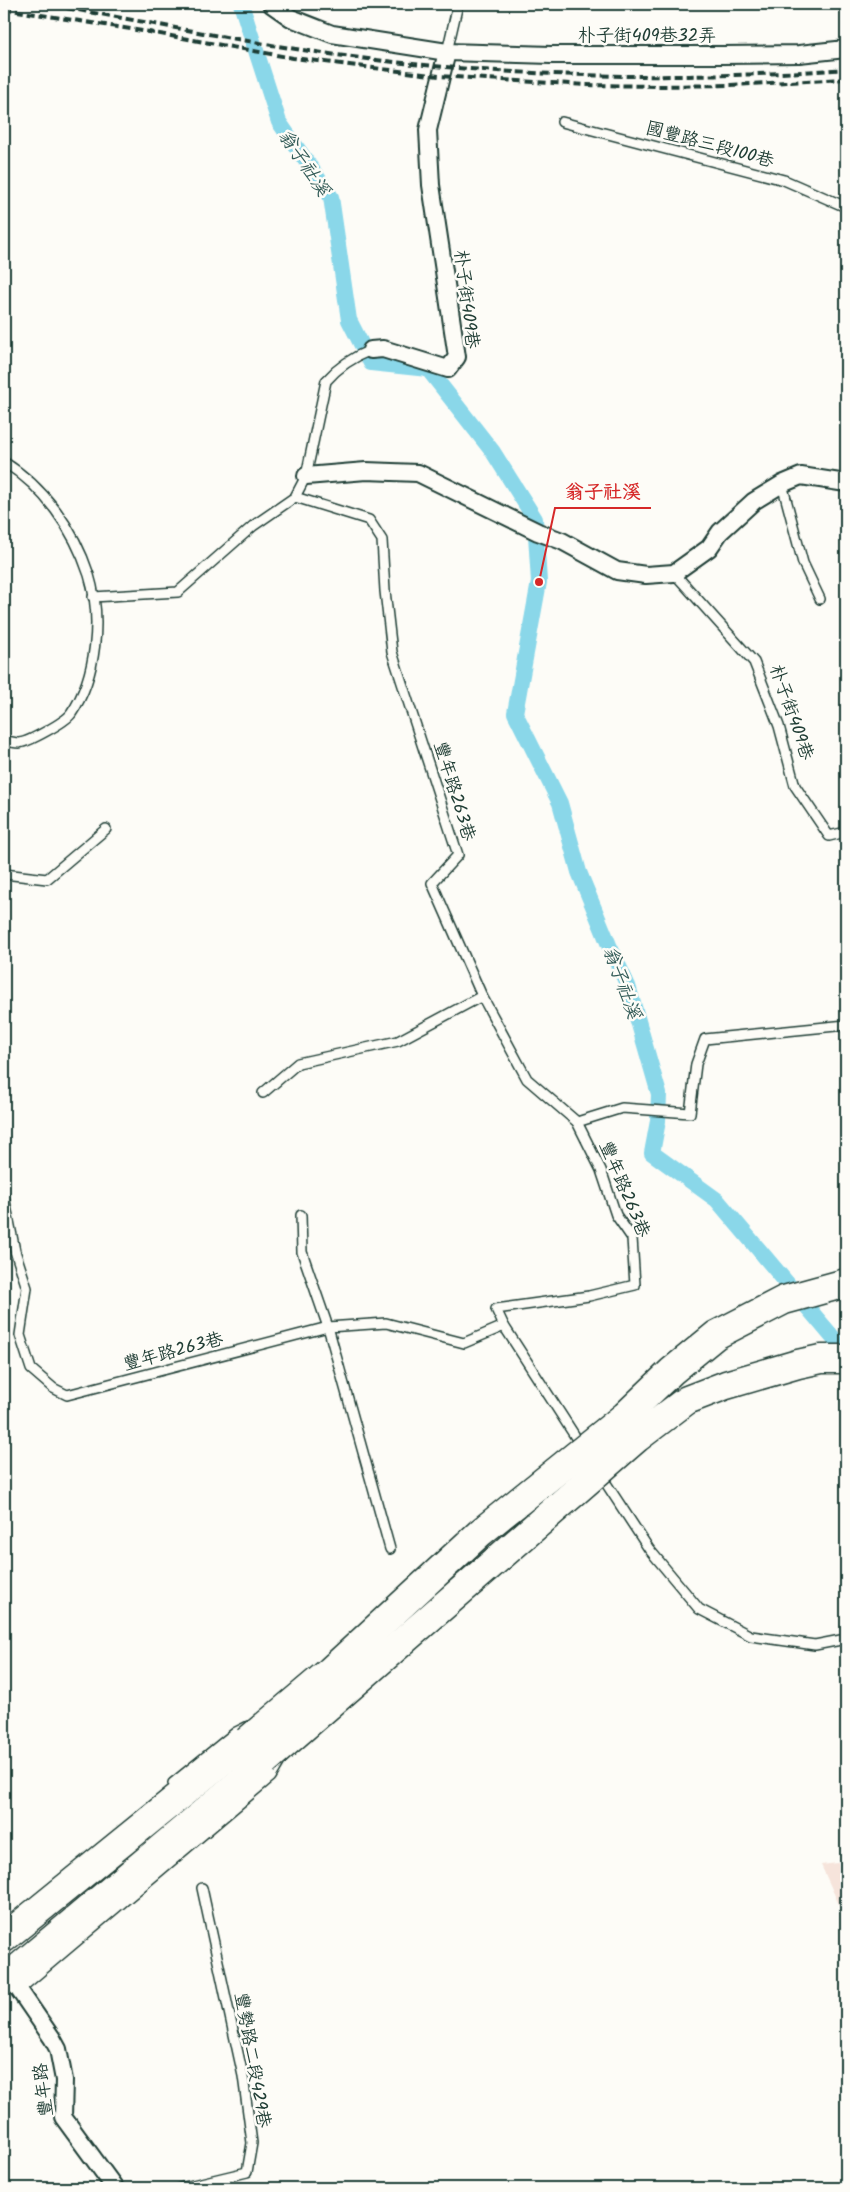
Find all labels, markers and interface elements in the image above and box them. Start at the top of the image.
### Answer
street label: 朴子街409巷32弄 [578,22,716,51]
street label: 國豐路三段100巷 [642,114,777,176]
water label: 翁子社溪 [270,123,338,204]
street label: 朴子街409巷 [445,248,486,350]
callout: 翁子社溪 [555,474,651,508]
text: 翁子社溪 [565,478,641,508]
street label: 朴子街409巷 [761,661,821,764]
street label: 豐年路263巷 [425,738,482,845]
water label: 翁子社溪 [594,942,649,1024]
street label: 豐年路263巷 [590,1137,657,1243]
street label: 豐年路263巷 [120,1325,227,1380]
street label: 豐勢路二段429巷 [225,1990,278,2130]
street label: 豐年路 [27,2061,62,2118]

